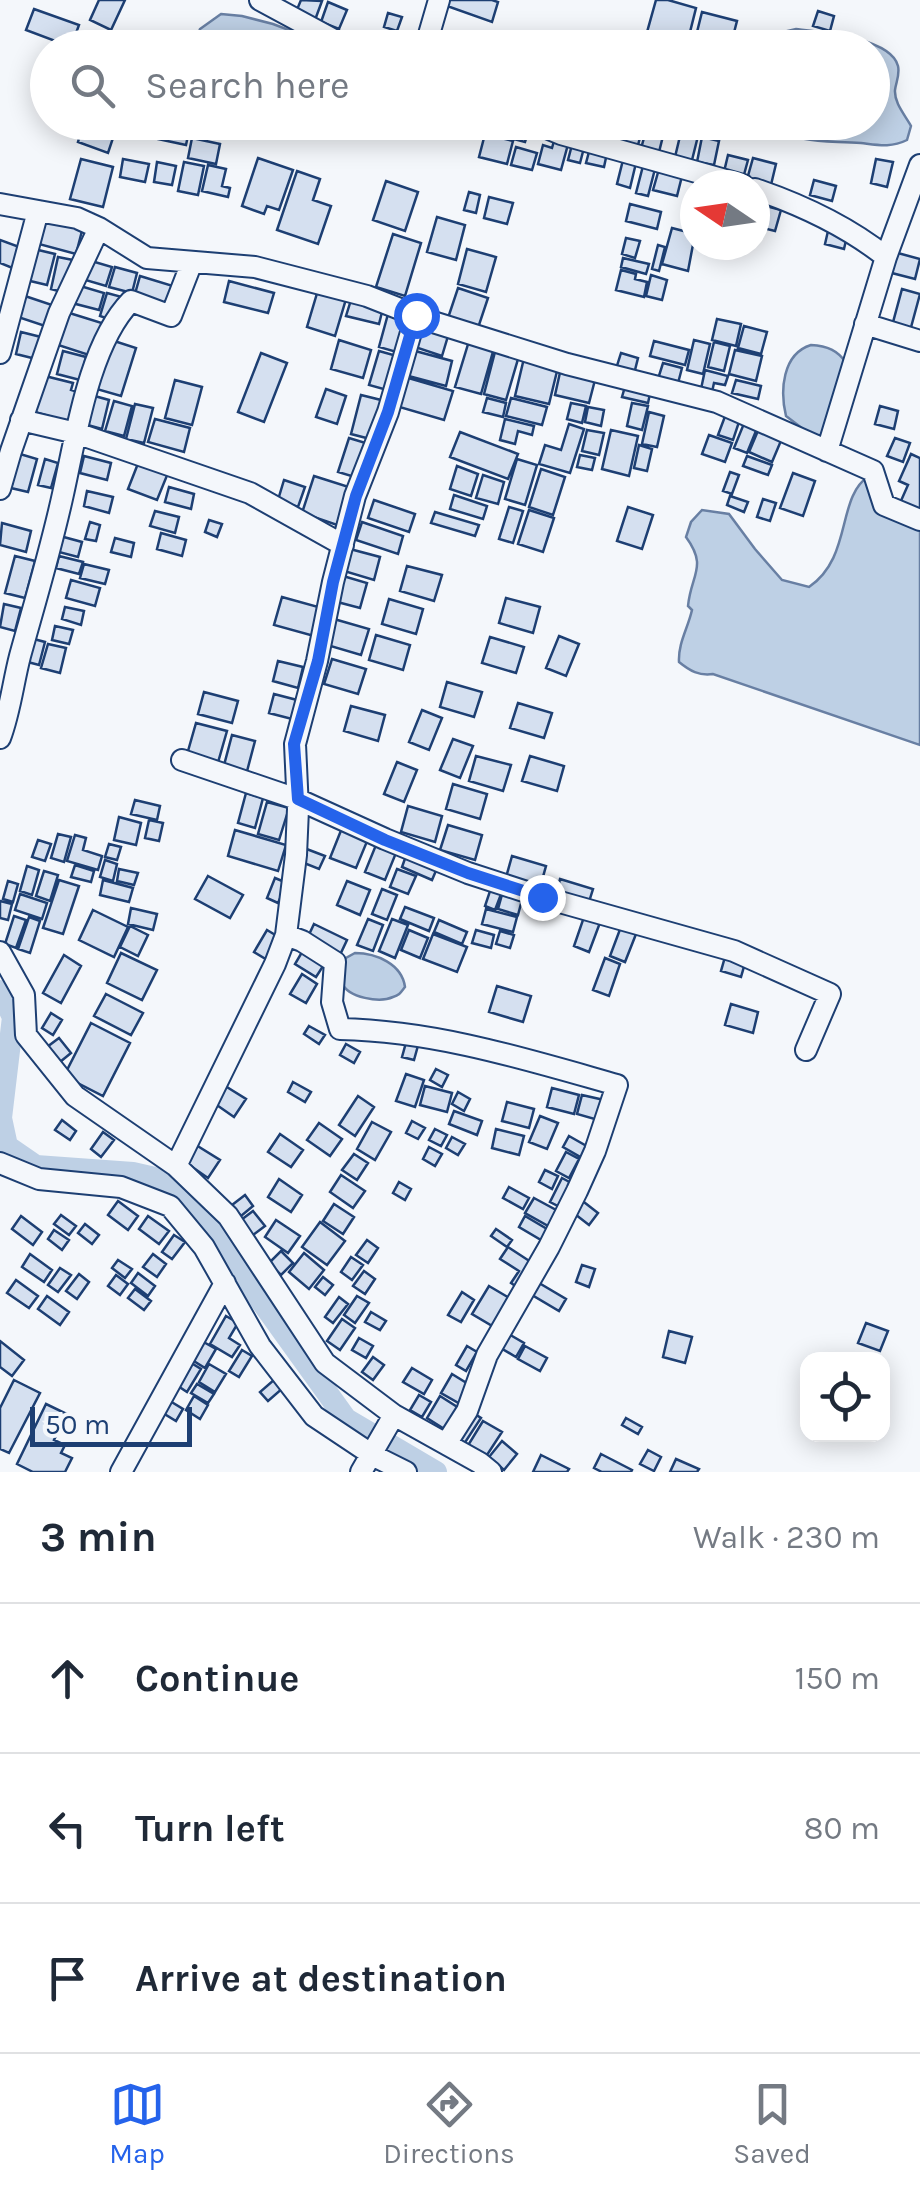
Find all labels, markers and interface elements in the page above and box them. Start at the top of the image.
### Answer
search box [30,30,890,140]
icon: search [65,58,120,113]
text: Search here [145,63,349,108]
north arrow [680,170,770,260]
route start [394,293,440,339]
route end [520,875,566,921]
map controls [800,1352,890,1442]
button: locate [800,1352,890,1442]
scale bar [30,1402,192,1446]
text: 50 m [45,1408,110,1441]
text: 3 min [40,1512,157,1562]
text: Walk · 230 m [693,1519,880,1556]
icon: ahead [40,1651,95,1706]
text: Continue [135,1656,299,1701]
text: 150 m [795,1660,880,1697]
icon: left [40,1801,95,1856]
text: Turn left [135,1806,285,1851]
text: 80 m [804,1810,880,1847]
icon: arrive [40,1951,95,2006]
text: Arrive at destination [135,1956,507,2001]
tab: Map [109,2077,165,2170]
tab: Directions [383,2077,515,2170]
tab: Saved [733,2077,811,2170]

